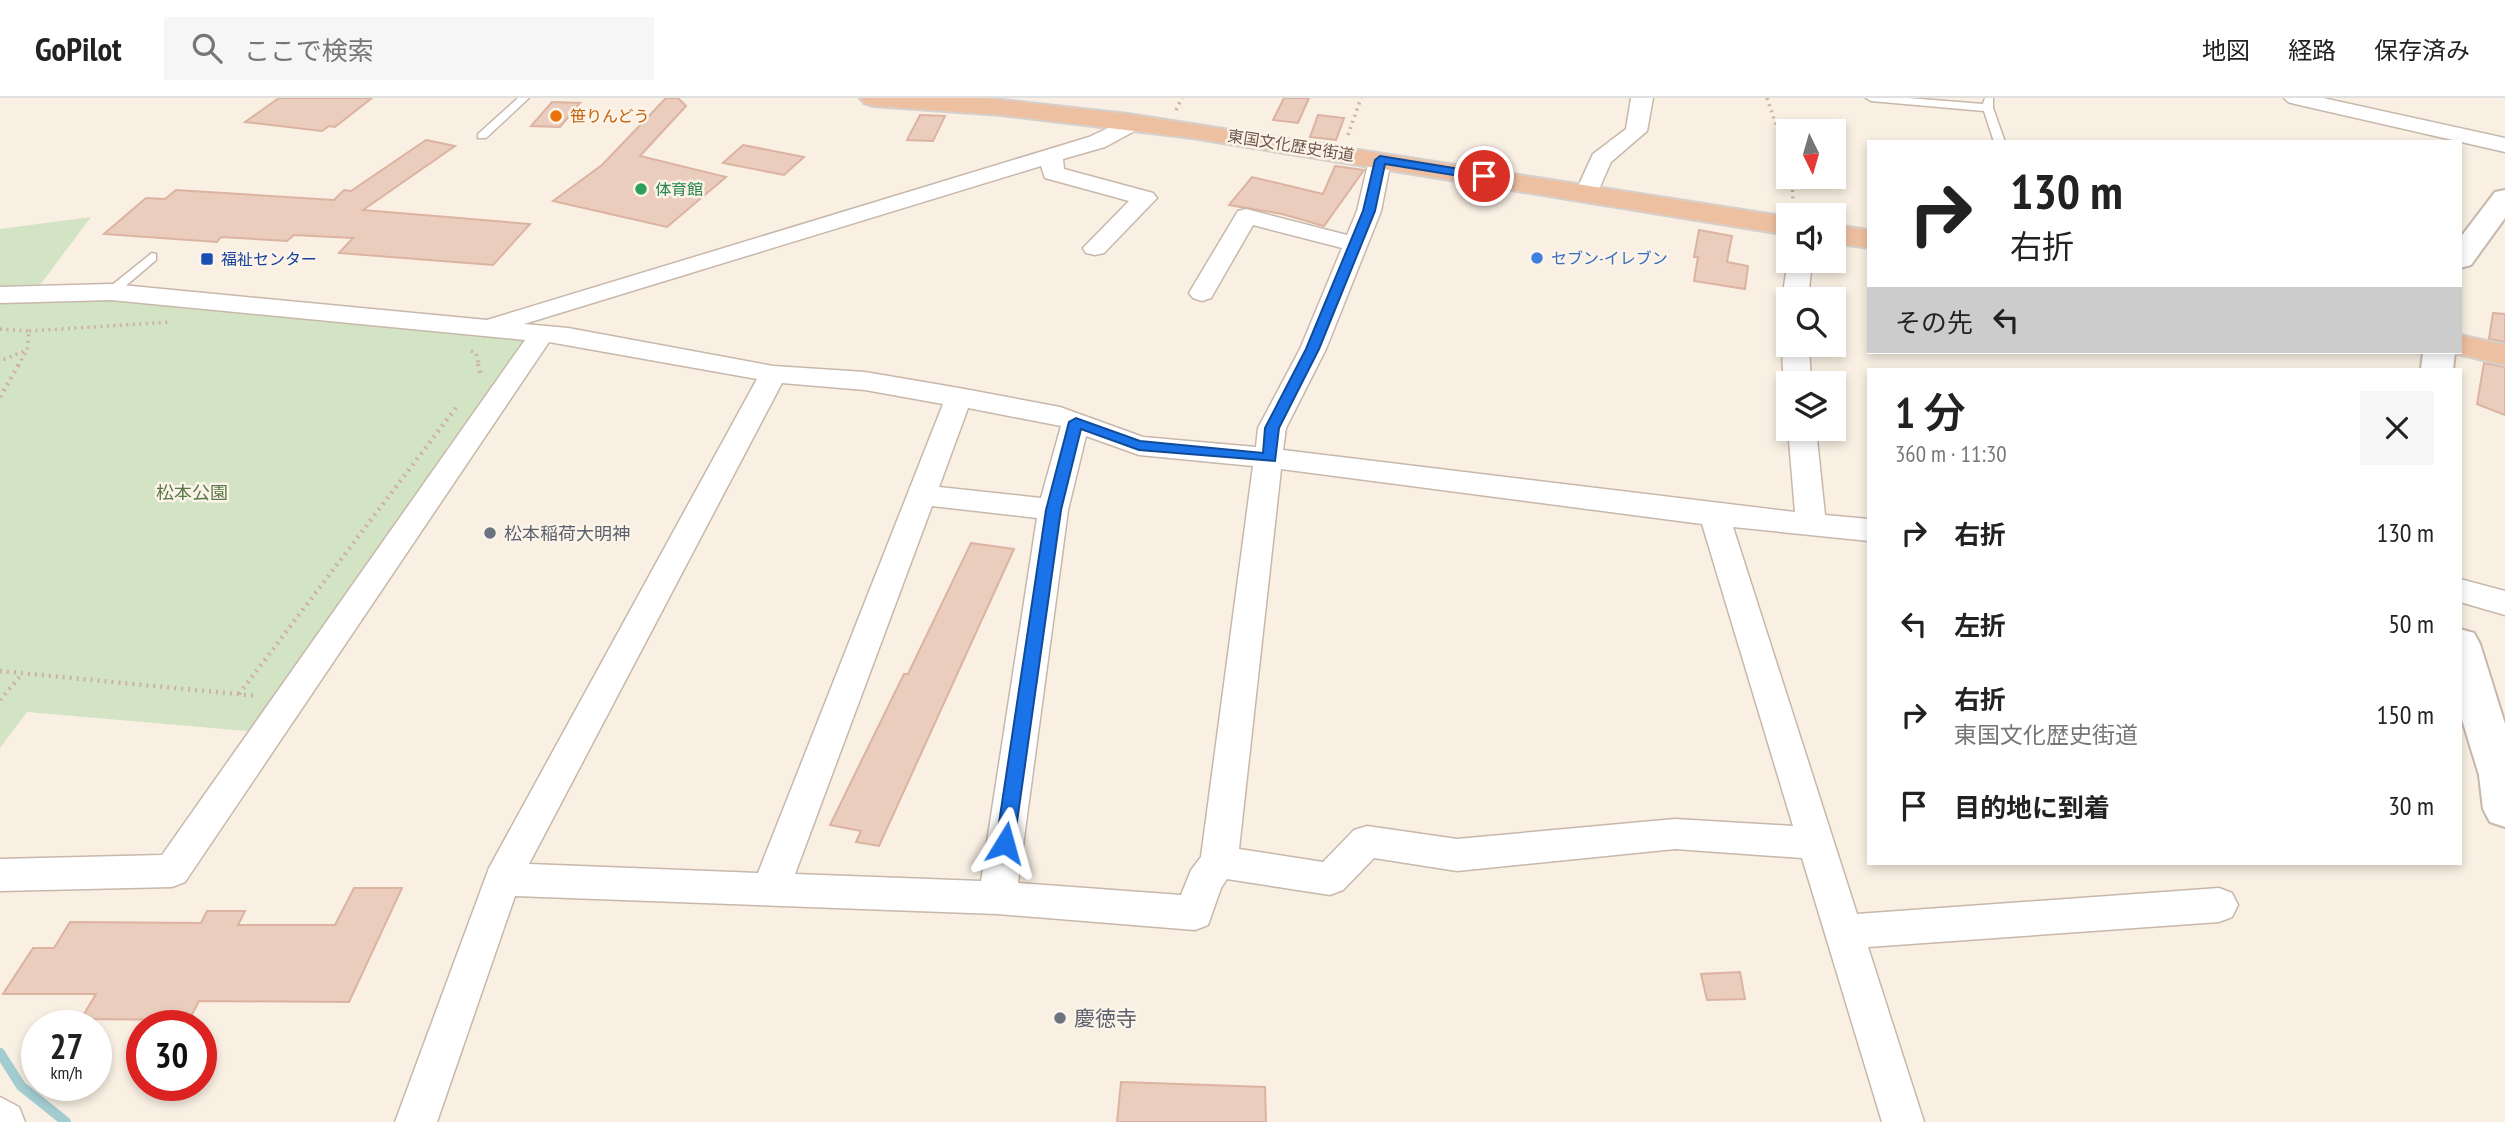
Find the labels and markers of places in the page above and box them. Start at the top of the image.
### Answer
place label: 笹りんどう [570,106,650,126]
marker: 笹りんどう [548,108,564,124]
pin [1454,146,1514,206]
place label: 体育館 [655,179,703,199]
marker: 体育館 [633,181,649,197]
place label: セブン-イレブン [1551,248,1668,268]
place label: 福祉センター [221,249,317,269]
marker: セブン-イレブン [1529,250,1545,266]
marker: 福祉センター [199,251,215,267]
place label: 松本稲荷大明神 [504,522,630,545]
marker: 松本稲荷大明神 [482,525,498,541]
place label: 慶徳寺 [1074,1005,1137,1032]
marker: 慶徳寺 [1052,1010,1068,1026]

